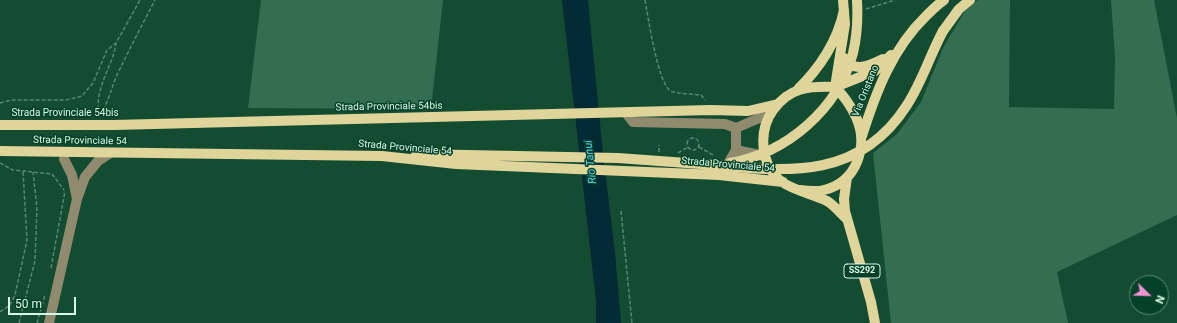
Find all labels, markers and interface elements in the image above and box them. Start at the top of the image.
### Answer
street label: Via Oristano [850,63,882,119]
street label: Strada Provinciale 54bis [335,100,443,114]
street label: Strada Provinciale 54bis [11,107,119,119]
street label: Strada Provinciale 54 [33,134,127,148]
street label: Strada Provinciale 54 [358,138,452,158]
water label: Rio Tanui [582,139,600,185]
street label: Strada Provinciale 54 [681,155,775,175]
road number: SS292 [844,264,880,278]
north arrow [1129,275,1169,315]
scale bar [10,289,78,315]
text: N [1152,293,1167,306]
text: 50 m [15,297,42,311]

